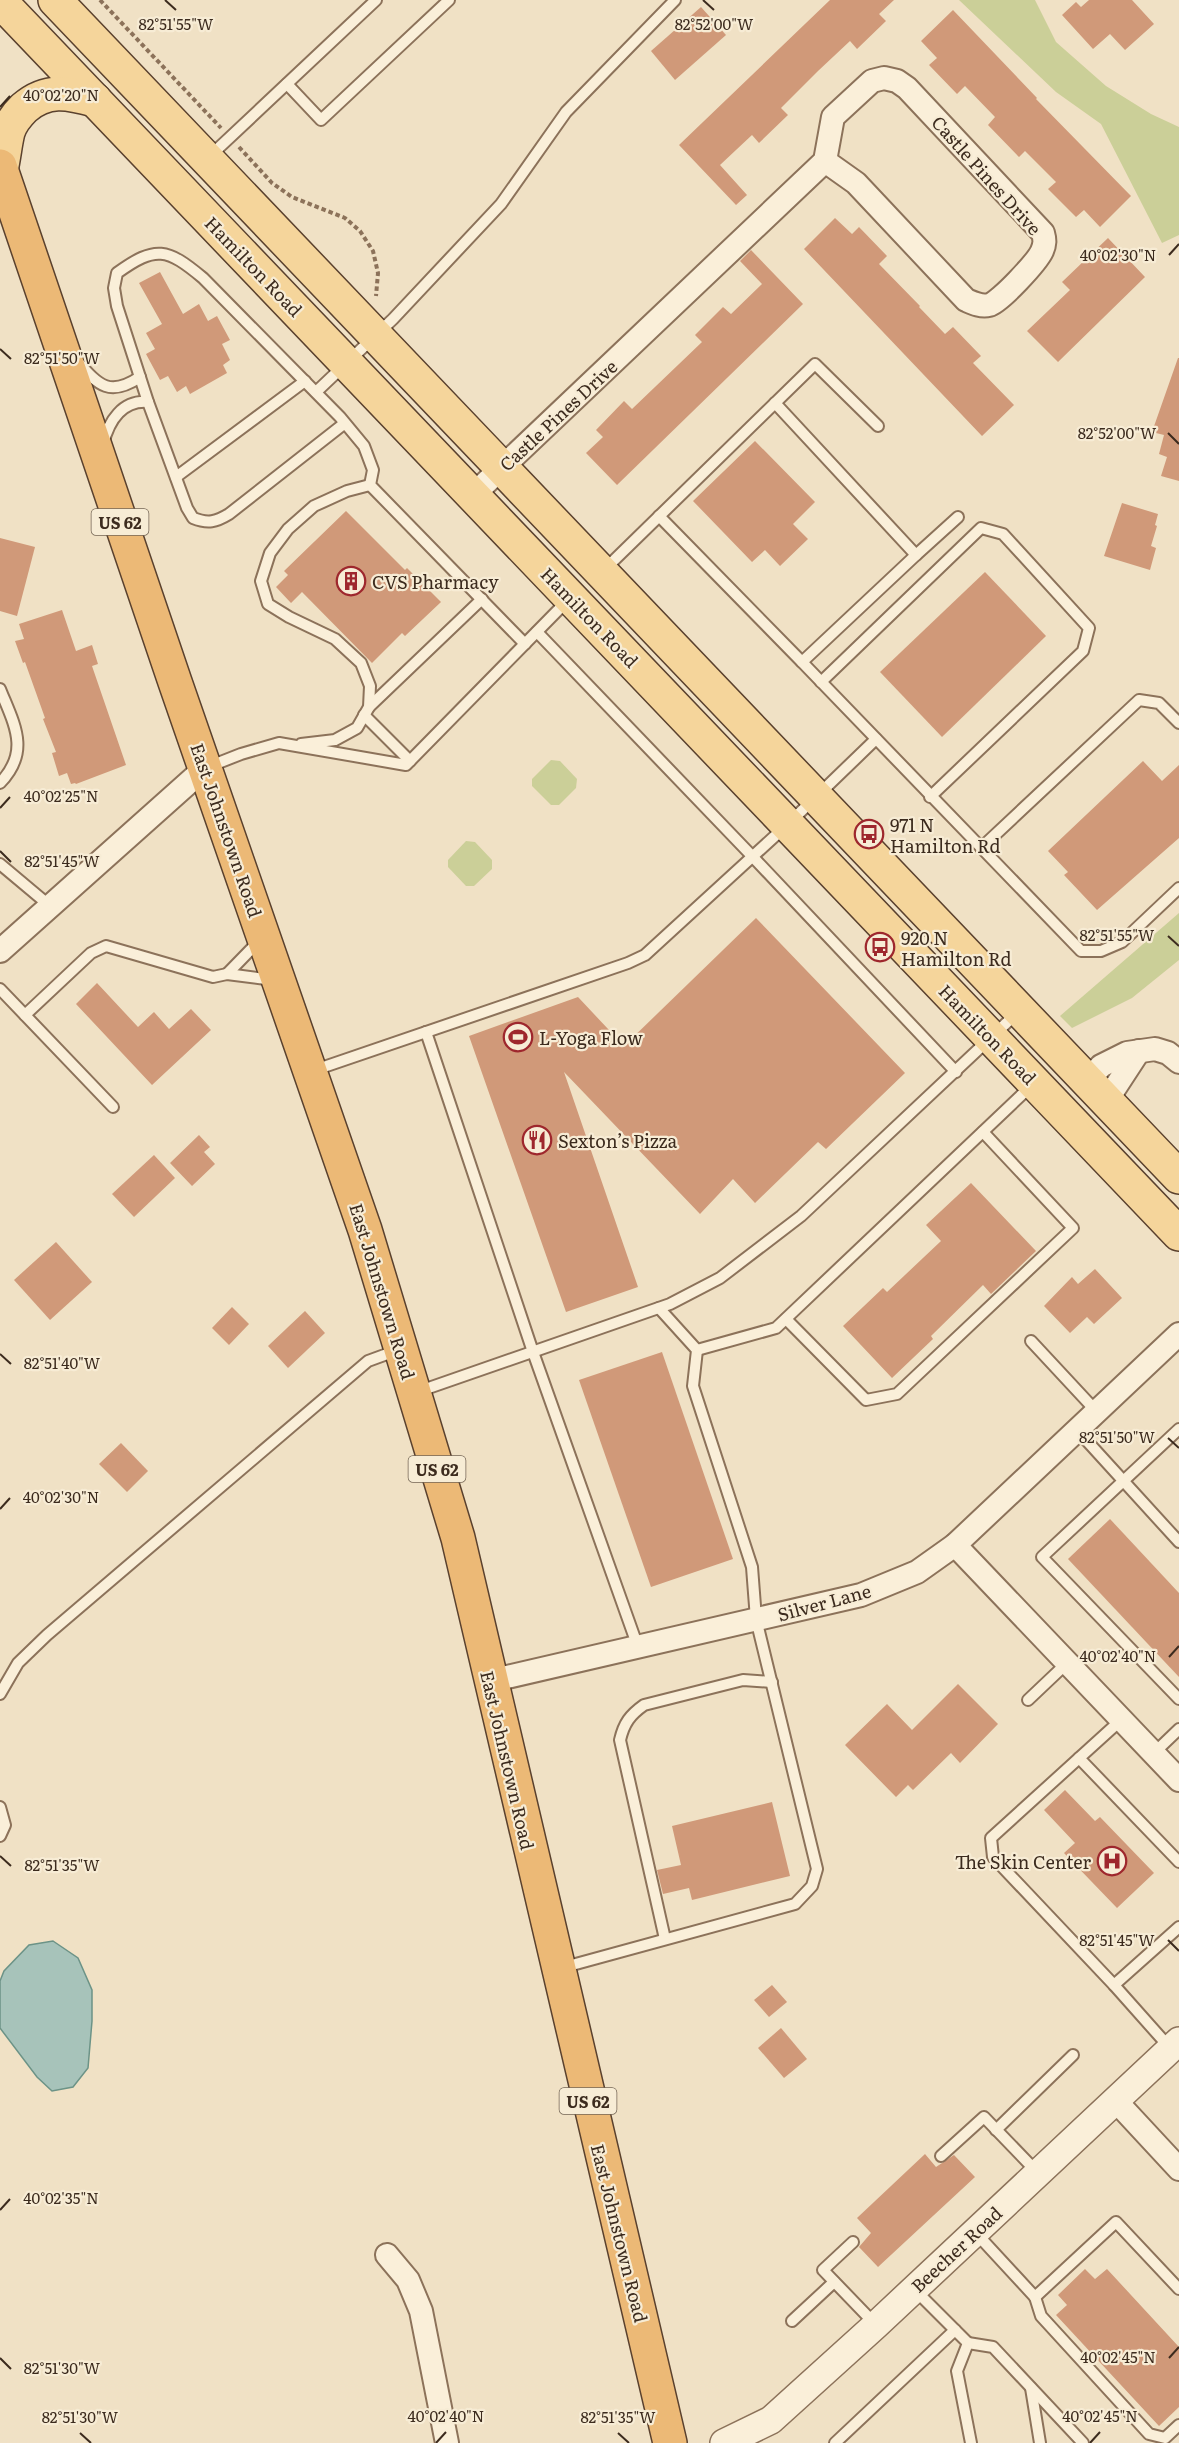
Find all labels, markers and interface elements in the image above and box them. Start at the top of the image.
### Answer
text: 82°51'55"W [139,12,214,35]
text: 82°52'00"W [675,12,754,35]
text: 40°02'20"N [23,83,99,106]
street label: Castle Pines Drive [926,109,1048,241]
street label: Hamilton Road [199,210,309,322]
text: 40°02'30"N [1080,243,1156,266]
text: 82°51'50"W [24,346,101,369]
street label: Castle Pines Drive [493,353,623,477]
text: 82°52'00"W [1078,421,1157,444]
road number: US 62 [92,509,148,535]
street label: Hamilton Road [535,561,645,673]
building icon: CVS Pharmacy [335,565,367,597]
place label: CVS Pharmacy [372,568,499,595]
street label: East Johnstown Road [184,739,270,921]
text: 40°02'25"N [23,784,99,807]
place label: 971 N Hamilton Rd [890,811,1001,859]
bus stop icon: 971 N Hamilton Rd [853,818,885,850]
text: 82°51'45"W [24,849,100,872]
text: 82°51'55"W [1080,923,1155,946]
place label: 920 N Hamilton Rd [901,924,1012,972]
bus stop icon: 920 N Hamilton Rd [864,931,896,963]
street label: Hamilton Road [933,978,1043,1090]
sports icon: L-Yoga Flow [502,1021,534,1053]
place label: L-Yoga Flow [539,1024,643,1051]
restaurant icon: Sexton’s Pizza [521,1124,553,1156]
place label: Sexton’s Pizza [558,1127,677,1154]
street label: East Johnstown Road [343,1200,423,1382]
text: 82°51'40"W [24,1351,101,1374]
text: 82°51'50"W [1079,1425,1156,1448]
road number: US 62 [408,1456,466,1482]
text: 40°02'30"N [23,1485,99,1508]
street label: Silver Lane [774,1577,874,1627]
text: 40°02'40"N [1080,1644,1156,1667]
street label: East Johnstown Road [474,1668,542,1852]
hospital icon: The Skin Center [1096,1845,1128,1877]
place label: The Skin Center [955,1848,1091,1875]
text: 82°51'35"W [24,1853,100,1876]
text: 82°51'45"W [1079,1928,1155,1951]
road number: US 62 [560,2088,616,2114]
street label: East Johnstown Road [585,2141,655,2325]
text: 40°02'35"N [23,2186,99,2209]
street label: Beecher Road [904,2200,1008,2298]
text: 40°02'45"N [1080,2345,1156,2368]
text: 82°51'30"W [24,2356,101,2379]
text: 40°02'40"N [408,2404,484,2427]
text: 40°02'45"N [1062,2404,1138,2427]
text: 82°51'30"W [42,2405,119,2428]
text: 82°51'35"W [580,2405,656,2428]

